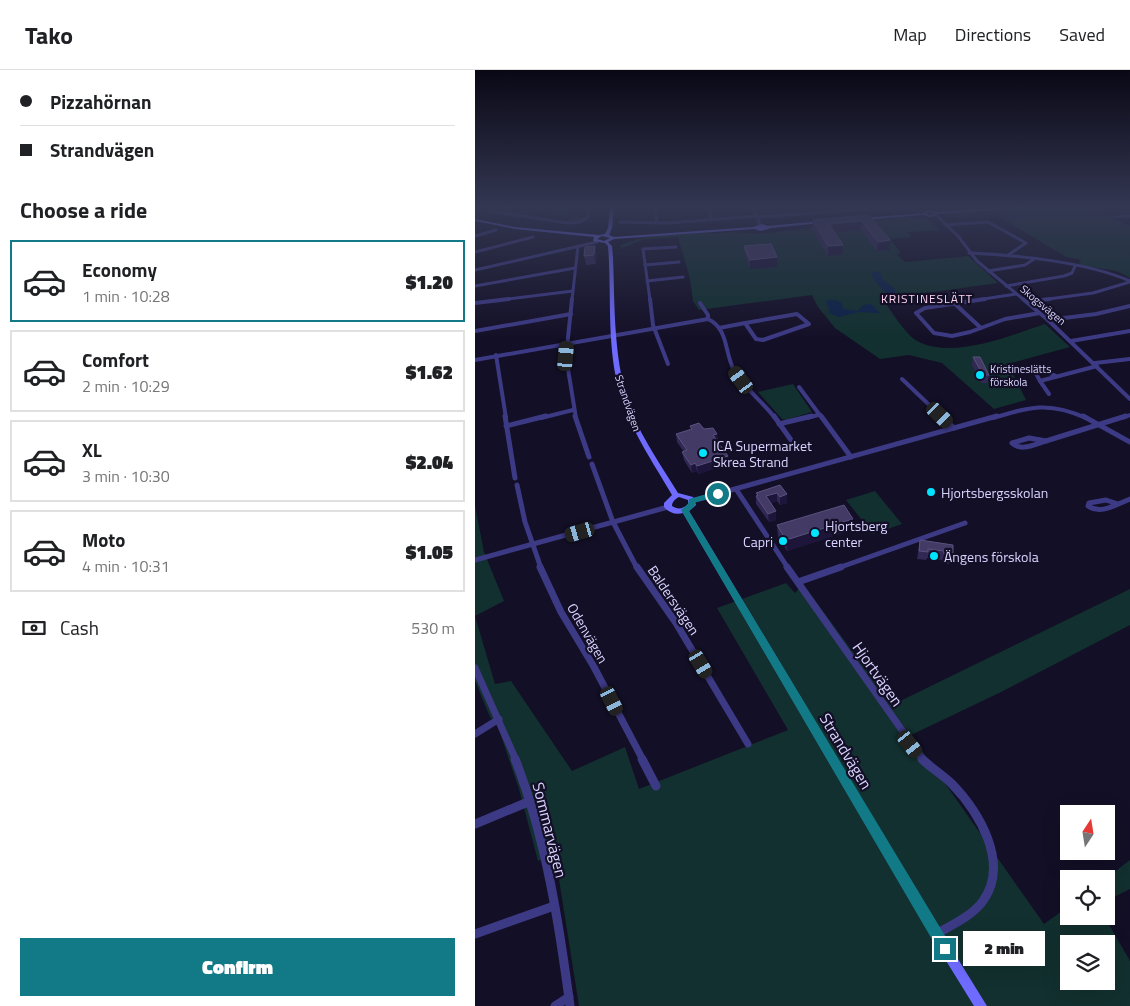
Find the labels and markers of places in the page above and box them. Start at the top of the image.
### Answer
place label: Kristineslätts förskola [990,361,1051,390]
marker: Kristineslätts förskola [974,369,986,381]
place label: ICA Supermarket Skrea Strand [713,435,812,472]
marker: ICA Supermarket Skrea Strand [697,447,709,459]
place label: Hjortsbergsskolan [941,482,1048,503]
marker: Hjortsbergsskolan [925,486,937,498]
place label: Hjortsberg center [825,515,888,552]
marker: Hjortsberg center [809,527,821,539]
place label: Capri [743,531,773,552]
marker: Capri [777,535,789,547]
place label: Ängens förskola [944,546,1039,567]
marker: Ängens förskola [928,550,940,562]

